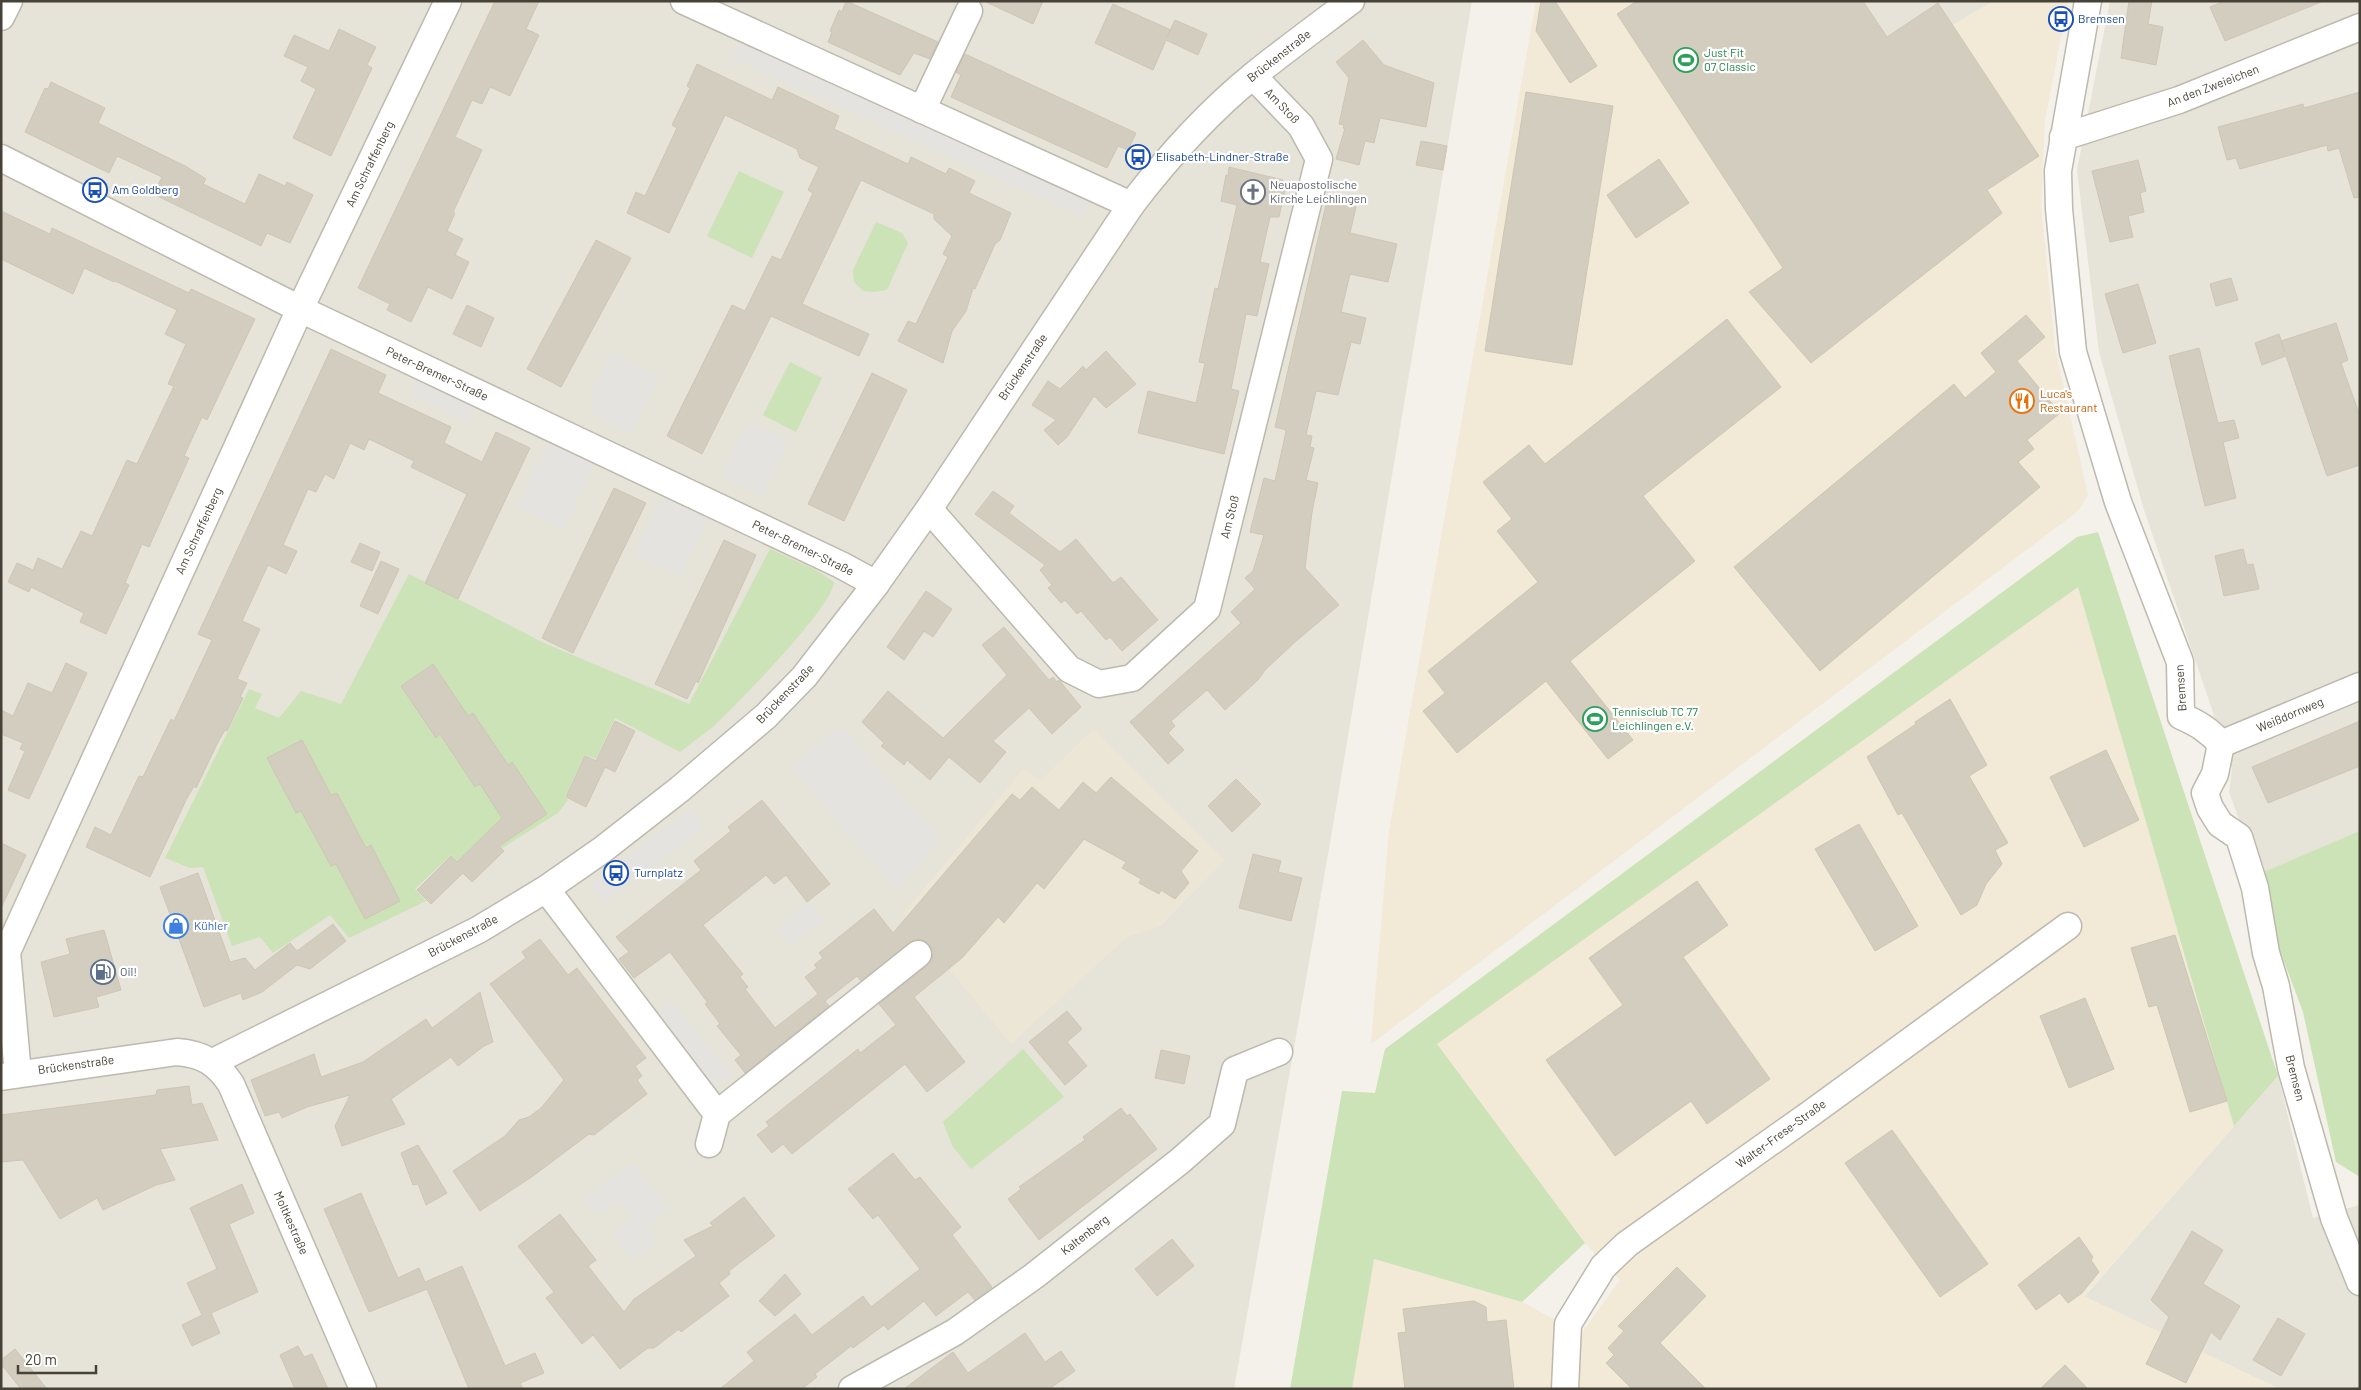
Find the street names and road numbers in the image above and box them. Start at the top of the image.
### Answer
street label: Brückenstraße [1244,26,1313,84]
street label: An den Zweieichen [2165,61,2261,109]
street label: Am Stoß [1262,85,1303,126]
street label: Am Schraffenberg [342,118,396,209]
street label: Brückenstraße [995,331,1049,402]
street label: Peter-Bremer-Straße [384,343,491,403]
street label: Am Schraffenberg [172,485,224,576]
street label: Am Stoß [1217,494,1241,540]
street label: Peter-Bremer-Straße [750,516,857,578]
street label: Brückenstraße [753,661,816,726]
street label: Bremsen [2171,664,2189,712]
street label: Weißdornweg [2254,694,2325,734]
street label: Brückenstraße [425,911,500,959]
street label: Brückenstraße [37,1052,115,1076]
street label: Bremsen [2284,1053,2308,1102]
street label: Walter-Frese-Straße [1733,1096,1828,1170]
street label: Moltkestraße [272,1189,312,1257]
street label: Kaltenberg [1058,1211,1111,1257]

